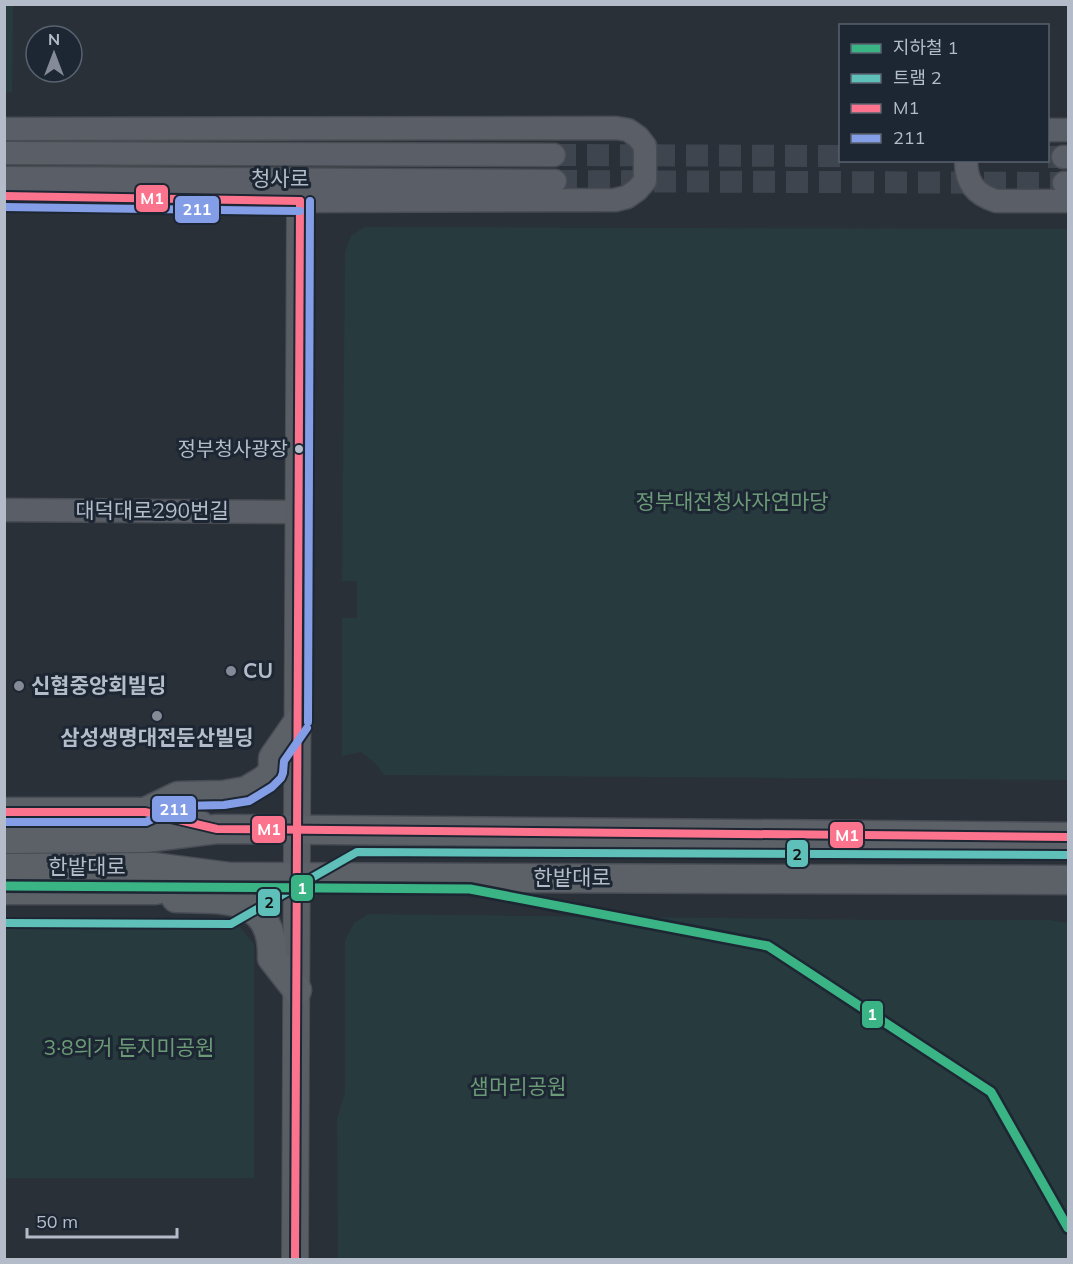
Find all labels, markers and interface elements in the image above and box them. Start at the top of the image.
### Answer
north arrow [24,24,84,84]
legend [839,24,1049,162]
text: N [48,29,60,49]
text: 지하철 1 [893,36,958,59]
text: 트램 2 [893,66,942,89]
text: M1 [893,96,919,119]
text: 211 [893,126,925,149]
street label: 청사로 [251,165,309,191]
line badge: M1 [135,184,169,213]
text: M1 [140,188,164,208]
line badge: 211 [174,195,220,224]
text: 211 [183,199,211,219]
place label: 정부청사광장 [178,436,288,461]
marker: 정부청사광장 [293,443,305,455]
park label: 정부대전청사자연마당 [635,488,829,514]
street label: 대덕대로290번길 [75,497,229,523]
place label: CU [243,657,273,683]
marker: CU [224,664,238,678]
place label: 신협중앙회빌딩 [31,672,166,698]
marker: 신협중앙회빌딩 [12,679,26,693]
marker: 삼성생명대전둔산빌딩 [150,709,164,723]
place label: 삼성생명대전둔산빌딩 [60,724,254,750]
line badge: 211 [151,795,197,823]
text: 211 [160,799,188,819]
line badge: M1 [251,815,286,844]
text: M1 [257,819,281,839]
line badge: M1 [829,821,864,849]
text: M1 [835,825,859,845]
line badge: 2 [786,839,809,868]
text: 2 [792,844,802,864]
street label: 한밭대로 [48,853,126,879]
street label: 한밭대로 [533,864,611,890]
line badge: 1 [290,874,314,902]
text: 1 [297,878,307,898]
line badge: 2 [257,888,281,917]
text: 2 [264,892,274,912]
line badge: 1 [861,1000,884,1029]
text: 1 [867,1004,877,1024]
park label: 3·8의거 둔지미공원 [44,1034,214,1060]
park label: 샘머리공원 [470,1073,566,1099]
scale bar [27,1201,177,1239]
text: 50 m [36,1210,78,1233]

